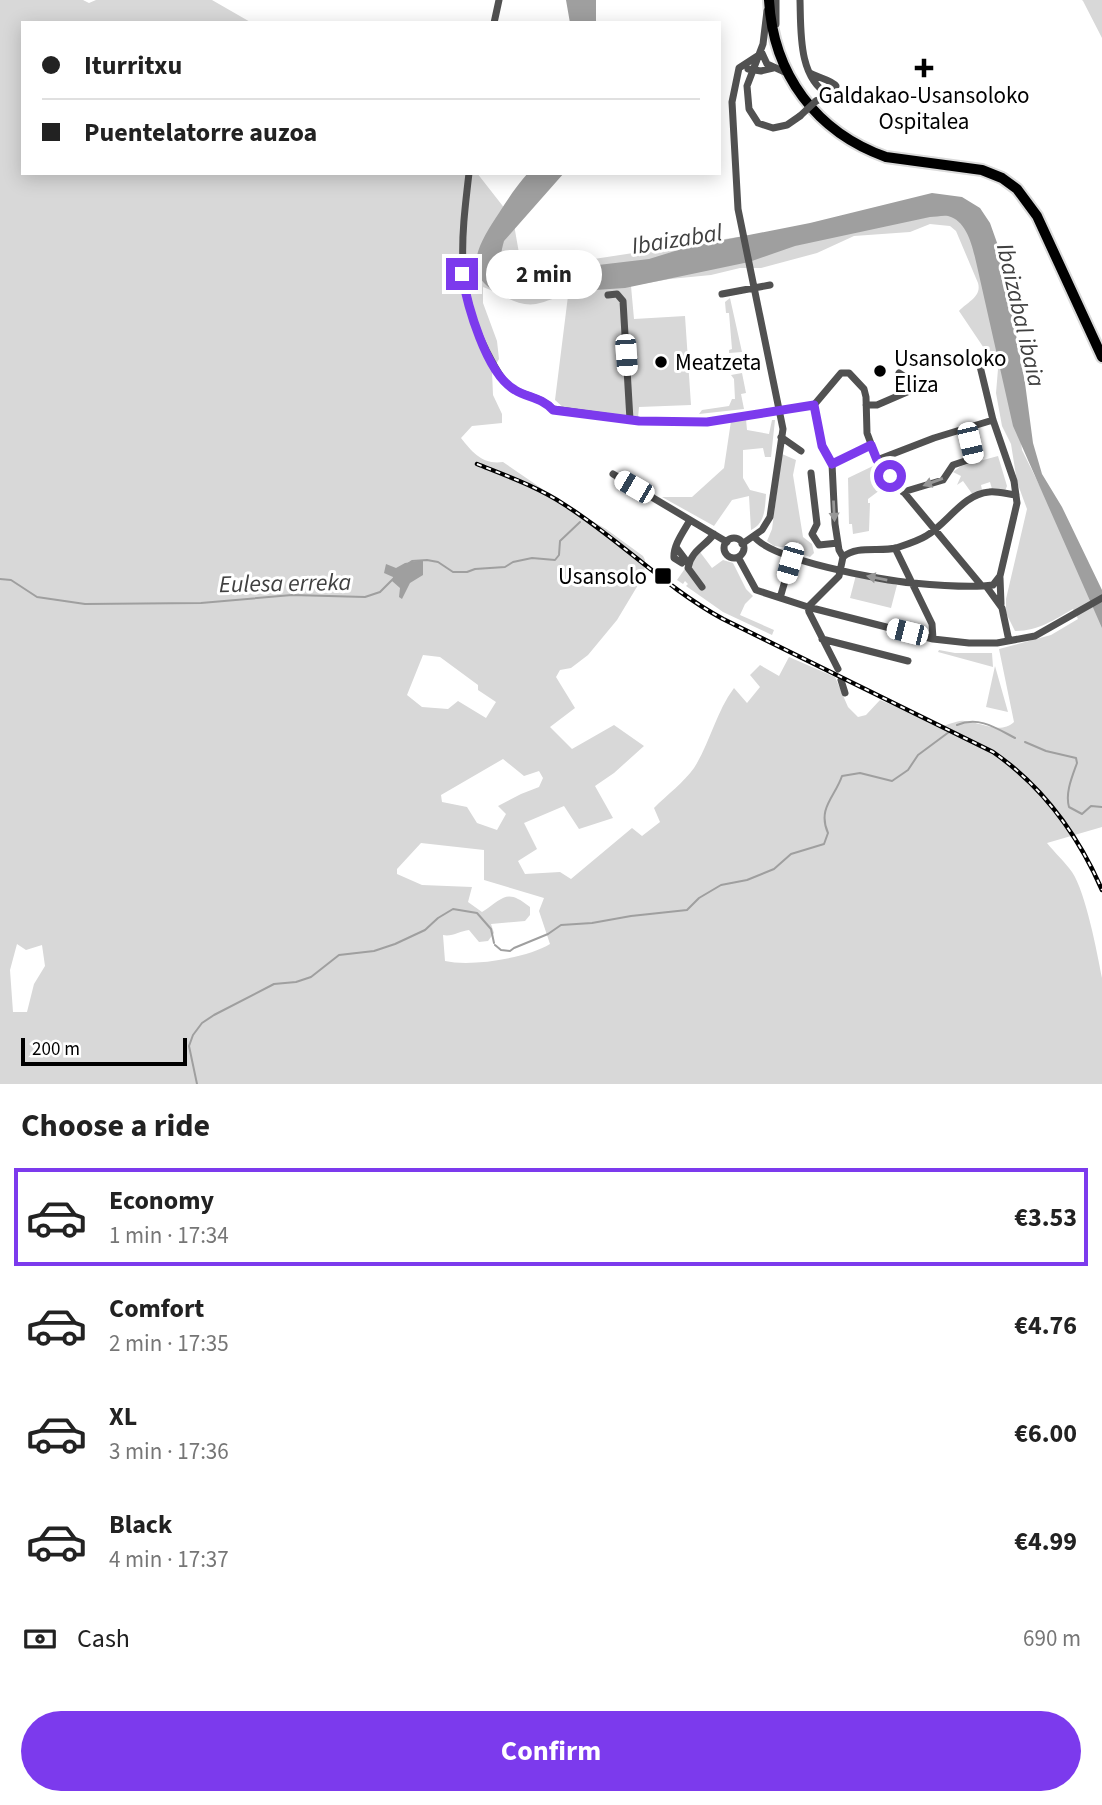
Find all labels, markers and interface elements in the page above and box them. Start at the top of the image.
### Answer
text: Iturritxu [84,47,182,84]
marker: Galdakao-Usansoloko Ospitalea [914,58,934,78]
place label: Galdakao-Usansoloko Ospitalea [819,79,1029,138]
text: Puentelatorre auzoa [84,114,317,151]
water label: Ibaizabal [629,215,725,264]
water label: Ibaizabal ibaia [987,240,1054,390]
callout: 2 min [486,250,602,298]
route end [446,258,478,290]
text: 2 min [516,258,572,291]
car [615,333,638,377]
place label: Usansoloko Eliza [894,342,1006,401]
place label: Meatzeta [675,346,761,379]
marker: Meatzeta [653,354,669,370]
marker: Usansoloko Eliza [872,363,888,379]
car [956,420,985,466]
route start [874,460,906,492]
car [611,467,658,507]
one-way arrow [922,477,943,488]
one-way arrow [829,500,840,522]
car [775,540,806,586]
place label: Usansolo [558,560,647,593]
water label: Eulesa erreka [218,565,352,602]
marker: Usansolo [653,566,673,586]
one-way arrow [866,572,888,583]
car [885,617,930,647]
scale bar [21,1035,187,1067]
text: 200 m [32,1036,80,1063]
text: Choose a ride [21,1103,210,1149]
text: Economy [109,1182,214,1219]
icon: car [25,1186,88,1249]
text: €3.53 [1014,1199,1077,1236]
text: 1 min · 17:34 [109,1219,229,1252]
text: Comfort [109,1290,204,1327]
icon: car [25,1294,88,1357]
text: €4.76 [1014,1307,1077,1344]
text: 2 min · 17:35 [109,1327,229,1360]
text: XL [109,1398,137,1435]
icon: car [25,1402,88,1465]
text: €6.00 [1014,1415,1077,1452]
text: 3 min · 17:36 [109,1435,229,1468]
text: Black [109,1506,172,1543]
icon: car [25,1510,88,1573]
text: €4.99 [1014,1523,1077,1560]
text: 4 min · 17:37 [109,1543,229,1576]
icon: cash [21,1620,59,1658]
text: Cash [77,1620,130,1657]
text: 690 m [1023,1622,1081,1655]
button: Confirm [21,1711,1081,1791]

